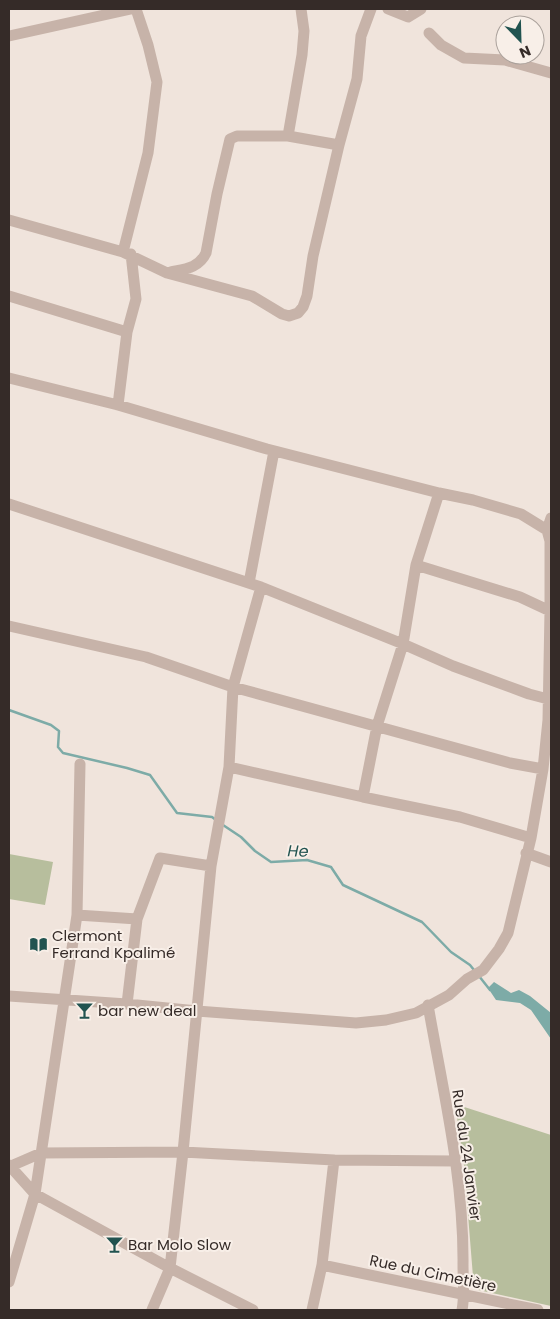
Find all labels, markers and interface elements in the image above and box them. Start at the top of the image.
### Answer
north arrow [495,15,545,65]
text: N [516,41,534,63]
water label: He [287,839,309,863]
place label: Clermont Ferrand Kpalimé [52,925,175,963]
library icon: Clermont Ferrand Kpalimé [28,934,48,954]
bar icon: bar new deal [74,1000,94,1020]
place label: bar new deal [98,1000,196,1021]
street label: Rue du 24 Janvier [447,1088,487,1222]
bar icon: Bar Molo Slow [104,1234,124,1254]
place label: Bar Molo Slow [128,1234,232,1255]
street label: Rue du Cimetière [368,1249,498,1297]

